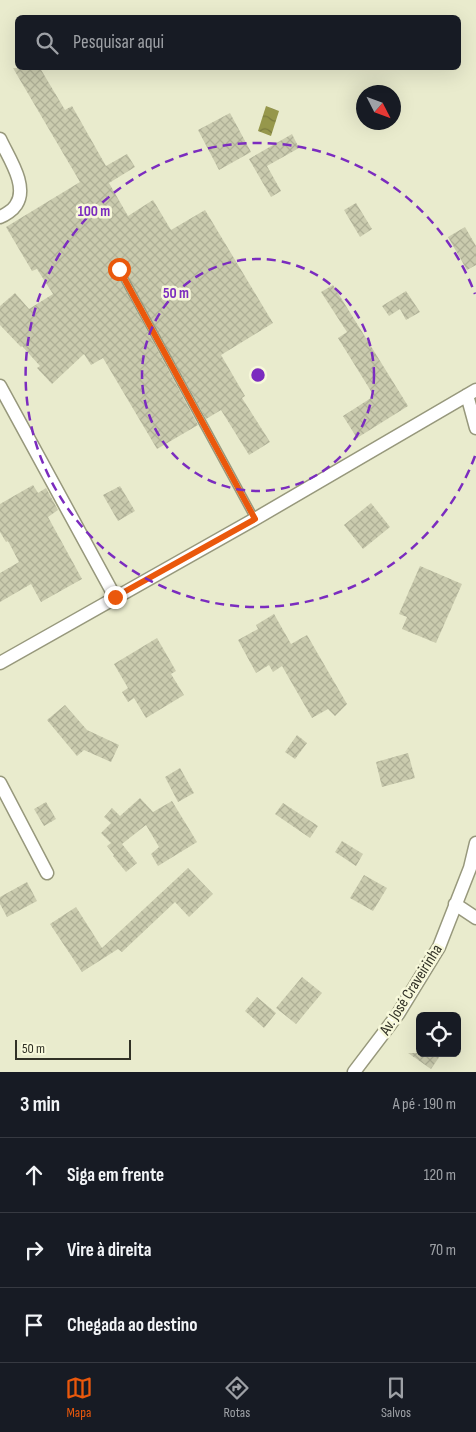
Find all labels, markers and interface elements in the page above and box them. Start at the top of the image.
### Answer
search box [15,15,461,70]
icon: search [33,29,61,57]
text: Pesquisar aqui [73,31,164,54]
north arrow [356,85,401,130]
text: 100 m [78,202,110,221]
route start [108,258,131,281]
text: 50 m [163,284,189,303]
centre of rings [249,366,267,384]
route end [104,586,127,609]
street label: Av. José Craveirinha [375,941,447,1039]
map controls [416,1012,461,1057]
button: locate [416,1012,461,1057]
scale bar [15,1037,131,1060]
text: 50 m [22,1040,45,1057]
text: 3 min [20,1092,60,1117]
text: A pé · 190 m [393,1095,456,1114]
icon: ahead [20,1161,48,1189]
text: Siga em frente [67,1164,164,1187]
text: 120 m [424,1166,456,1185]
icon: right [20,1236,48,1264]
text: Vire à direita [67,1239,151,1262]
text: 70 m [430,1241,456,1260]
icon: arrive [20,1311,48,1339]
text: Chegada ao destino [67,1314,197,1337]
tab: Mapa [65,1374,93,1421]
tab: Rotas [223,1374,251,1421]
tab: Salvos [381,1374,411,1421]

